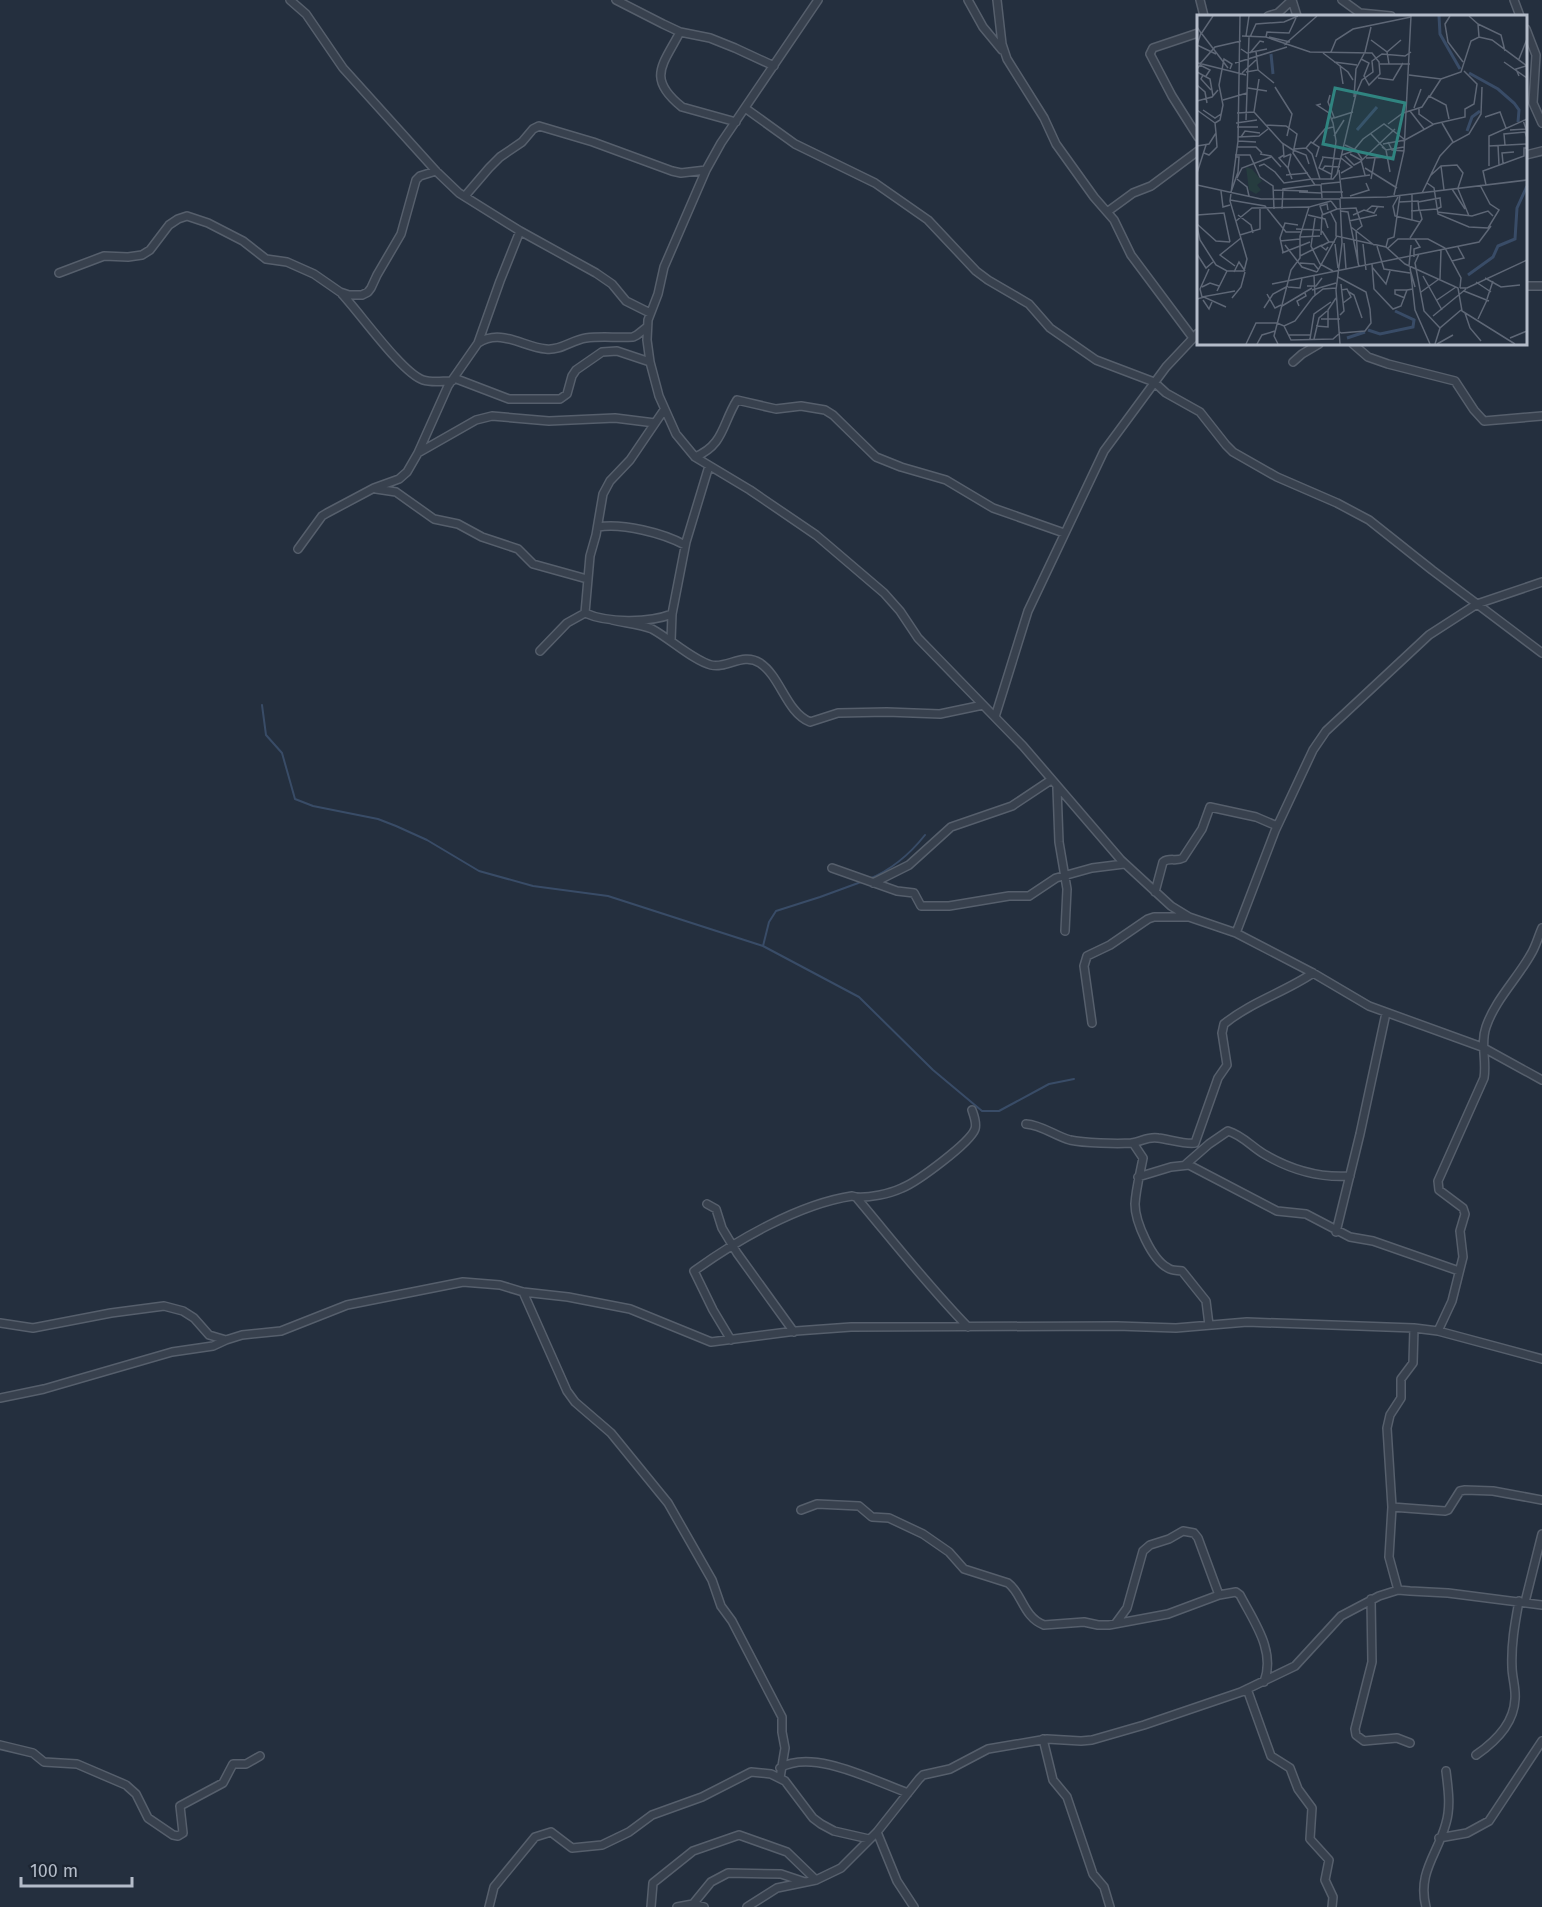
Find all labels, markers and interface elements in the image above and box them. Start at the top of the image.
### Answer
inset map [1197,15,1527,345]
scale bar [21,1850,132,1888]
text: 100 m [30,1860,78,1882]

